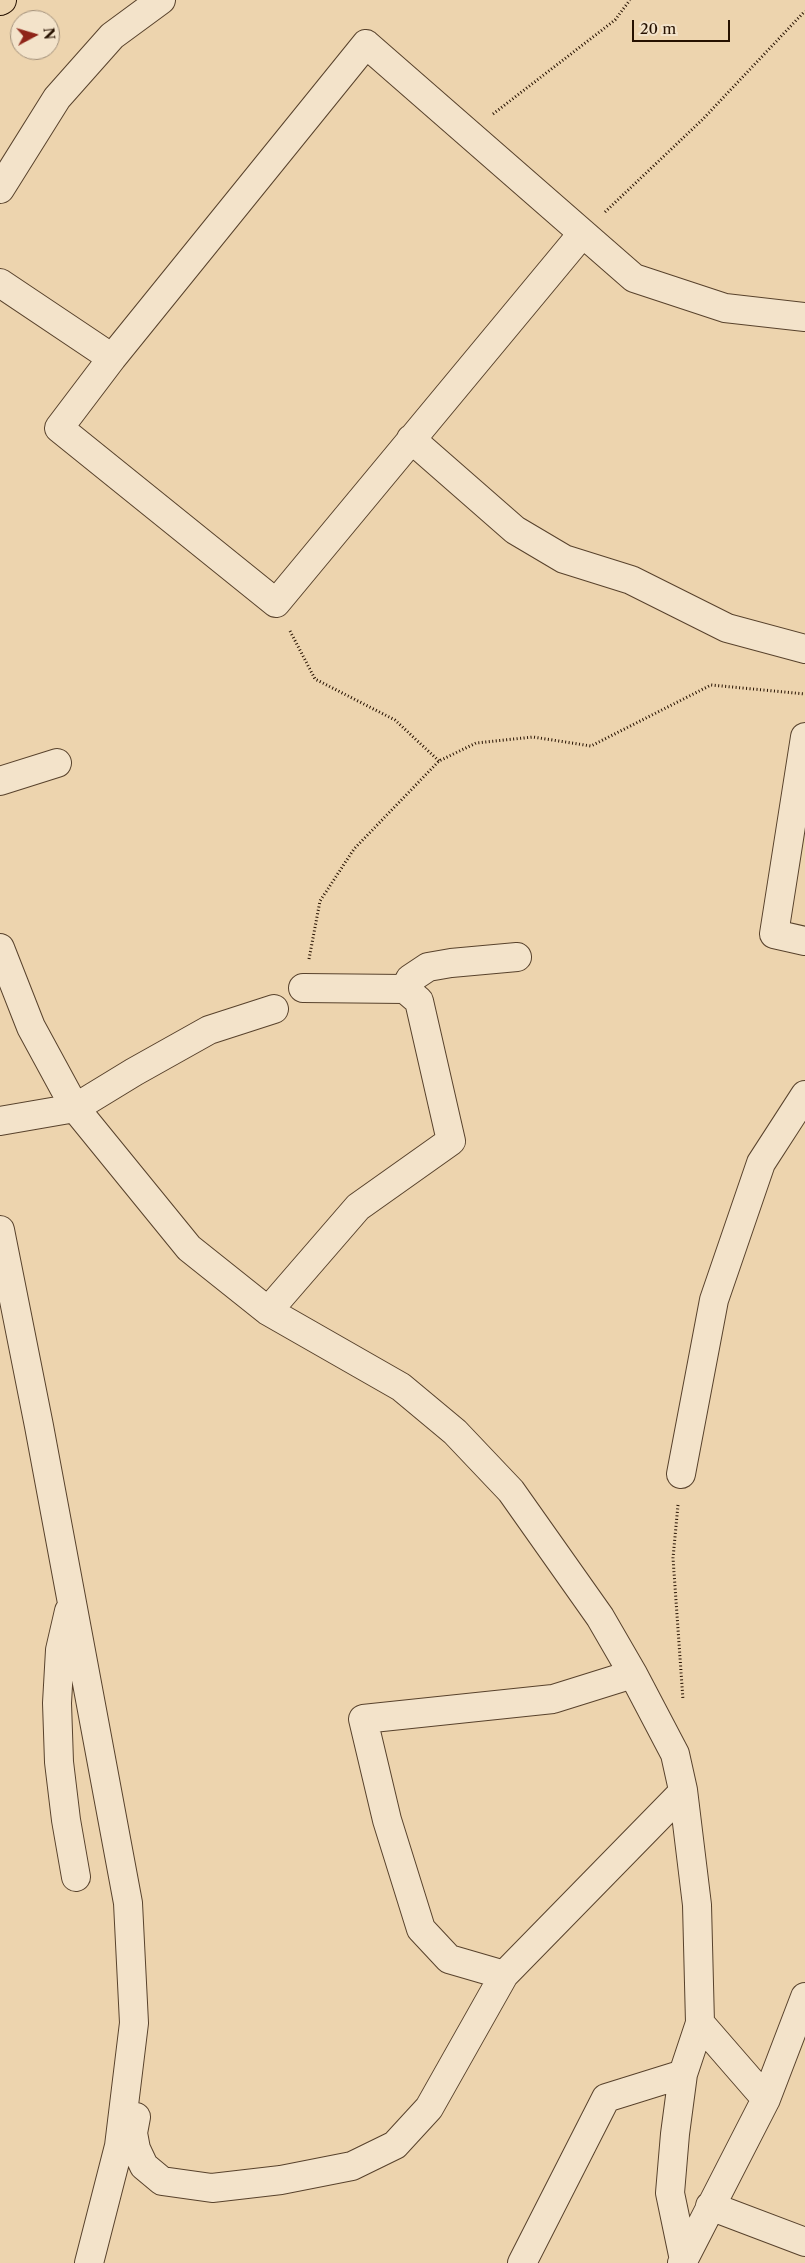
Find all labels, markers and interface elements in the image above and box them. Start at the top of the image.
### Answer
north arrow [10,10,60,60]
scale bar [635,10,732,42]
text: 20 m [640,19,676,38]
text: N [39,27,59,41]

